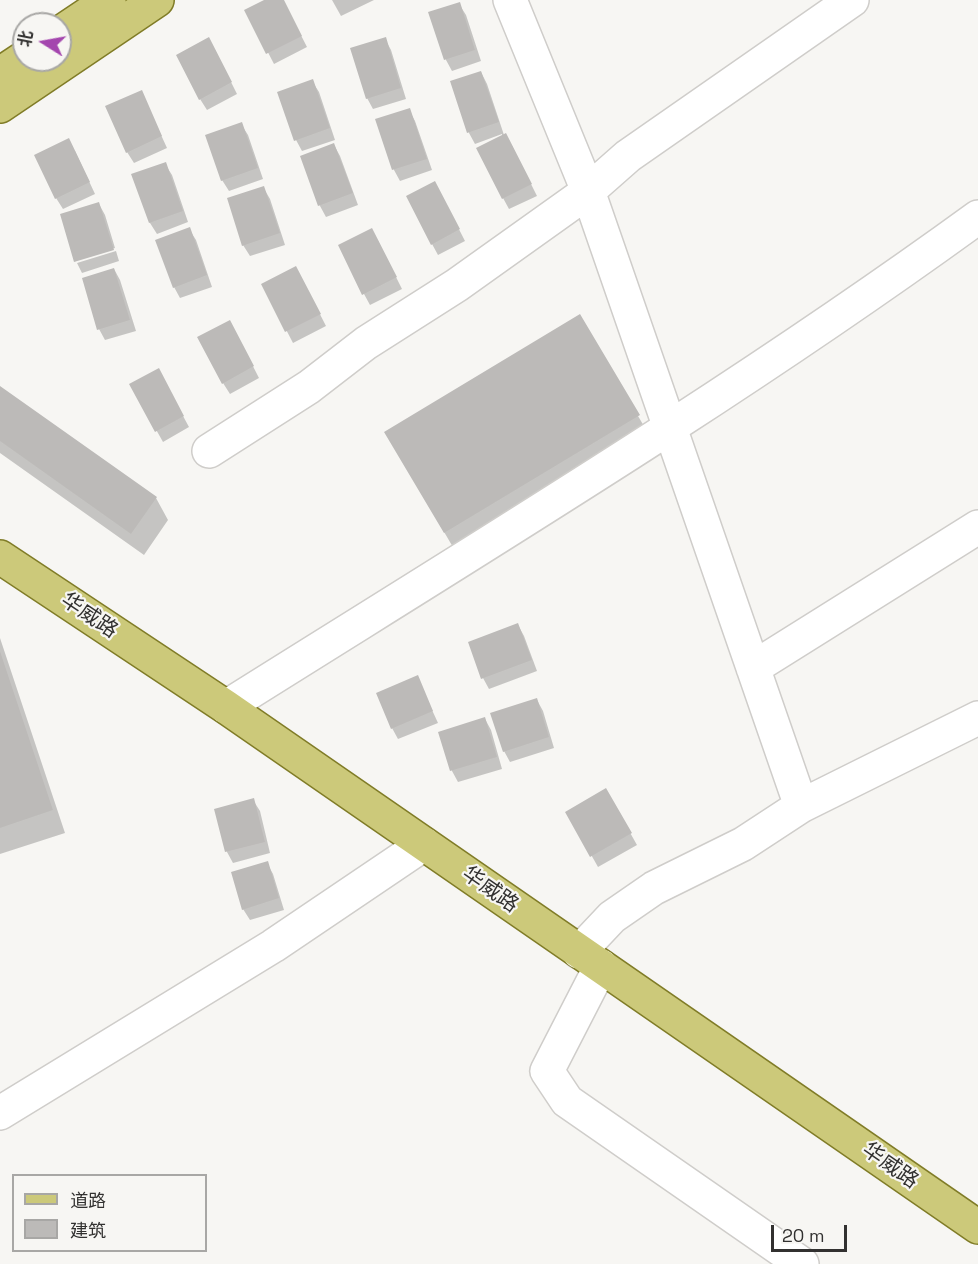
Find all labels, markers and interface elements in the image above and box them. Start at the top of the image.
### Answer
north arrow [12,12,72,72]
text: 北 [14,29,38,49]
street label: 华威路 [56,588,122,644]
street label: 华威路 [457,862,523,918]
street label: 华威路 [857,1138,923,1194]
legend [12,1174,207,1252]
text: 道路 [70,1189,106,1212]
scale bar [774,1213,850,1251]
text: 建筑 [70,1219,106,1242]
text: 20 m [782,1224,825,1247]

